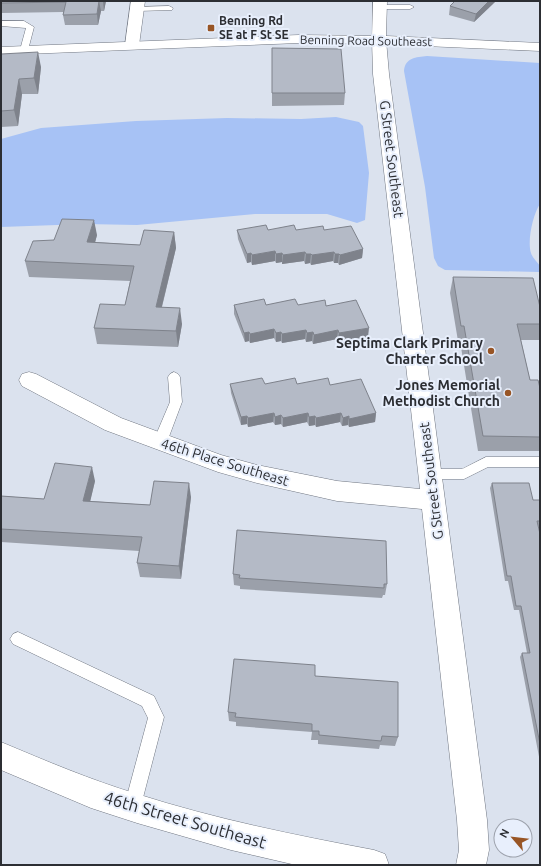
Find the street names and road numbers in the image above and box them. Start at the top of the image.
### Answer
street label: Benning Road Southeast [300,33,433,48]
street label: G Street Southeast [377,99,407,219]
street label: G Street Southeast [416,421,446,541]
street label: 46th Place Southeast [159,435,291,489]
street label: 46th Street Southeast [102,787,269,852]

